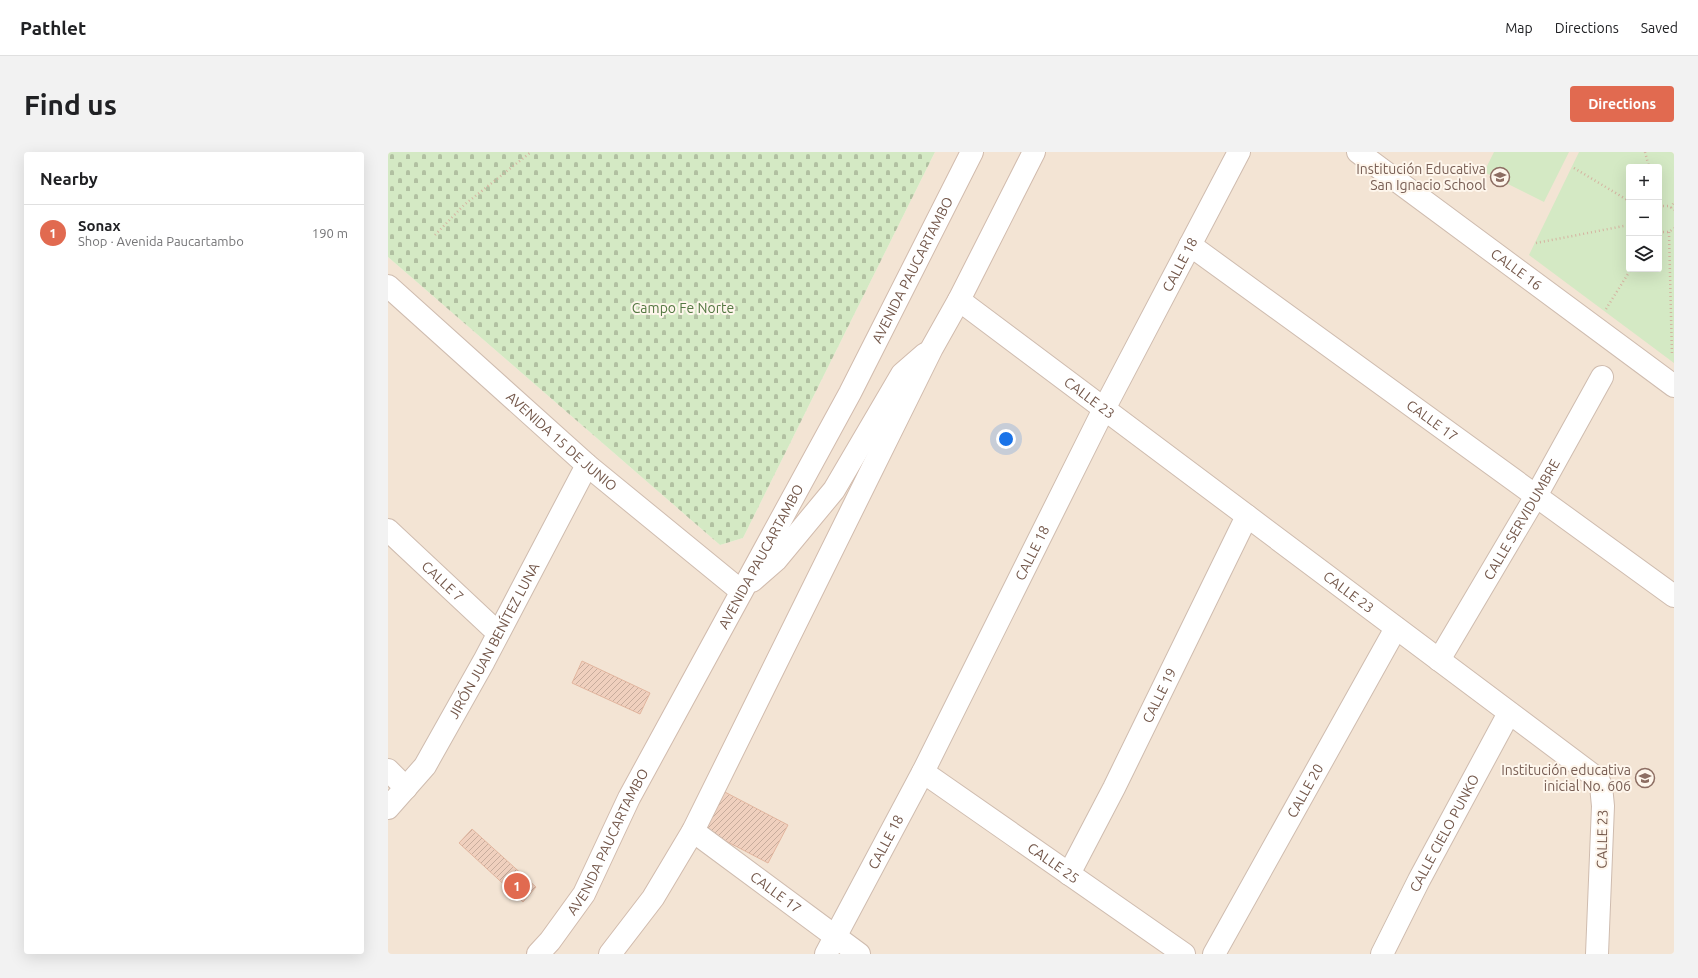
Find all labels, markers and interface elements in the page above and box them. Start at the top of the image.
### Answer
text: Pathlet [20,17,86,39]
text: Map [1505,20,1533,36]
text: Directions [1555,20,1619,36]
text: Saved [1641,20,1678,36]
button: Directions [1570,86,1674,122]
text: Find us [24,89,117,120]
place label: Institución Educativa San Ignacio School [1356,161,1486,193]
map controls [1626,164,1662,272]
button: + [1626,164,1662,200]
school or university icon: Institución Educativa San Ignacio School [1489,166,1511,188]
text: Nearby [40,169,98,188]
street label: AVENIDA PAUCARTAMBO [869,194,956,346]
button: − [1626,200,1662,236]
text: Sonax [78,217,121,234]
text: 1 [49,226,57,240]
text: 190 m [312,226,348,240]
text: Shop · Avenida Paucartambo [78,234,244,248]
street label: CALLE 18 [1159,235,1201,294]
button: layers [1626,236,1662,272]
street label: CALLE 16 [1488,245,1545,293]
park label: Campo Fe Norte [632,300,734,316]
street label: CALLE 23 [1061,374,1118,422]
street label: AVENIDA 15 DE JUNIO [503,388,620,494]
street label: CALLE 17 [1403,397,1461,444]
your location [996,429,1016,449]
street label: CALLE SERVIDUMBRE [1480,456,1563,583]
street label: AVENIDA PAUCARTAMBO [715,481,807,631]
street label: CALLE 18 [1012,523,1053,583]
street label: CALLE 7 [419,558,467,605]
street label: JIRÓN JUAN BENÍTEZ LUNA [445,560,542,721]
street label: CALLE 23 [1320,568,1377,616]
street label: CALLE 19 [1139,665,1179,726]
street label: CALLE 20 [1284,761,1327,820]
place label: Institución educativa inicial No. 606 [1501,762,1631,794]
street label: AVENIDA PAUCARTAMBO [564,766,652,918]
school or university icon: Institución educativa inicial No. 606 [1634,767,1656,789]
street label: CALLE CIELO PUNKO [1406,771,1482,895]
street label: CALLE 23 [1593,809,1611,869]
street label: CALLE 18 [865,812,907,872]
street label: CALLE 25 [1025,839,1082,886]
street label: CALLE 17 [747,868,804,916]
pin: 1 [504,871,530,901]

